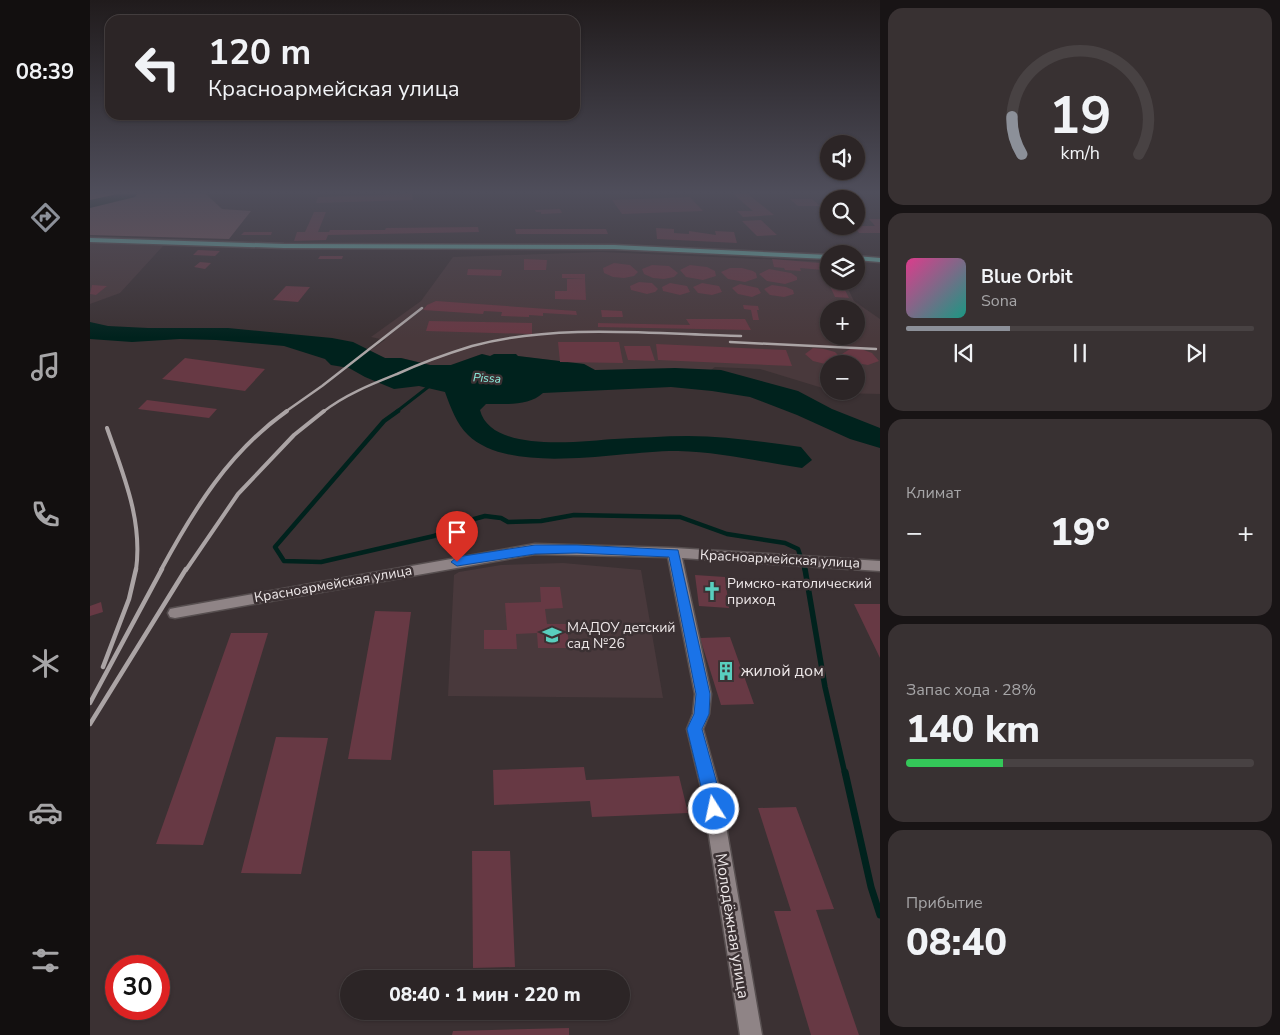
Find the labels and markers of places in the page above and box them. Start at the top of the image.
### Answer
pin [436,511,478,562]
place label: Римско-католический приход [727,574,872,609]
church icon: Римско-католический приход [701,580,723,602]
place label: МАДОУ детский сад №26 [567,618,676,653]
school or university icon: МАДОУ детский сад №26 [541,624,563,646]
building icon: жилой дом [715,660,737,682]
place label: жилой дом [741,660,824,682]

